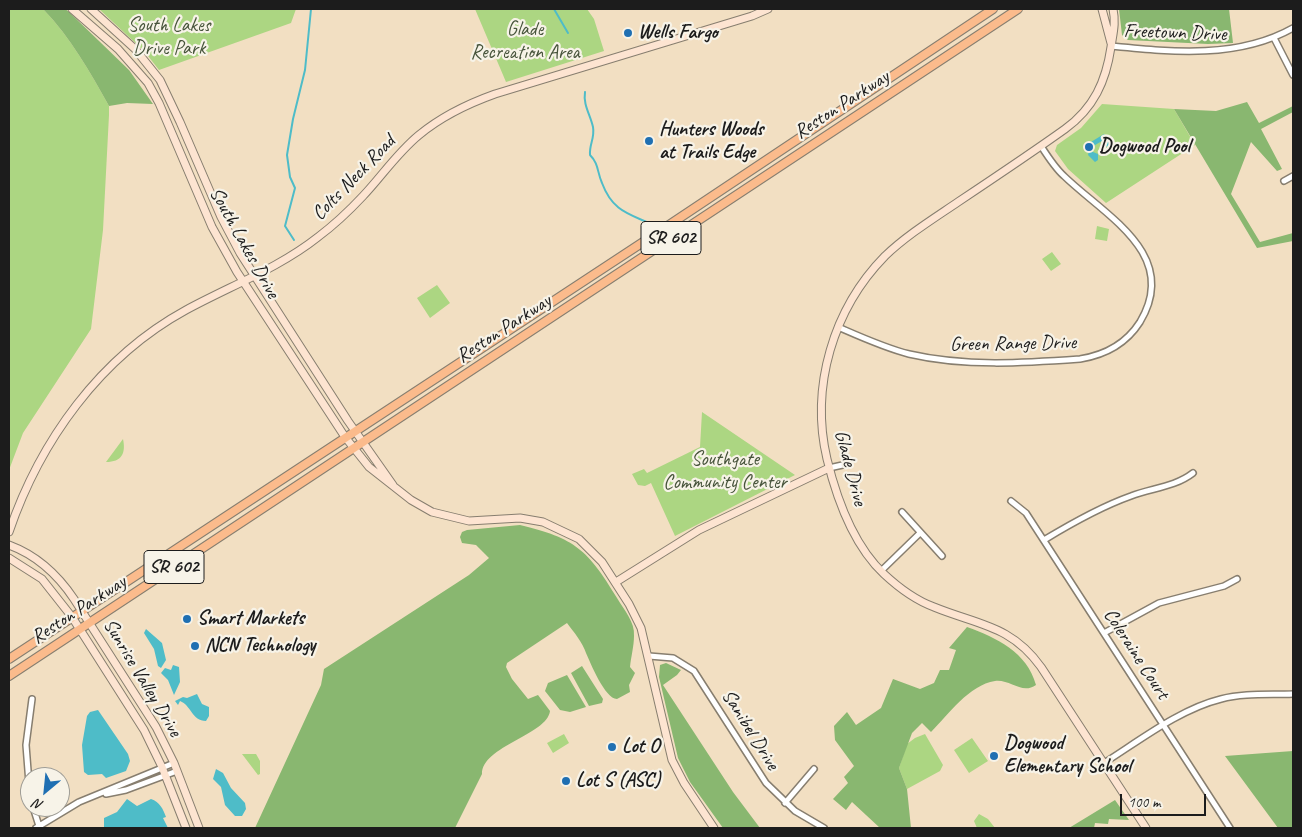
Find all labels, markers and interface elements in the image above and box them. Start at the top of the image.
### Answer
park label: South Lakes Drive Park [128,14,210,61]
park label: Glade Recreation Area [471,18,579,65]
street label: Freetown Drive [1123,19,1227,47]
place label: Wells Fargo [638,21,718,45]
marker: Wells Fargo [622,27,634,39]
street label: Reston Parkway [790,65,894,145]
place label: Hunters Woods at Trails Edge [659,118,763,165]
street label: Colts Neck Road [307,130,401,226]
marker: Hunters Woods at Trails Edge [643,135,655,147]
place label: Dogwood Pool [1099,135,1190,159]
marker: Dogwood Pool [1083,141,1095,153]
street label: South Lakes Drive [204,183,284,303]
road number: SR 602 [641,222,701,254]
street label: Reston Parkway [452,289,556,369]
street label: Green Range Drive [950,331,1076,357]
street label: Glade Drive [828,428,872,508]
park label: Southgate Community Center [663,448,787,495]
road number: SR 602 [144,550,204,584]
street label: Reston Parkway [27,570,131,650]
street label: Coleraine Court [1098,604,1174,704]
place label: Smart Markets [197,607,304,631]
marker: Smart Markets [181,613,193,625]
street label: Sunrise Valley Drive [97,615,187,741]
place label: NCN Technology [205,634,315,658]
marker: NCN Technology [189,640,201,652]
street label: Sanibel Drive [716,685,784,775]
place label: Dogwood Elementary School [1004,732,1131,779]
place label: Lot O [622,735,659,759]
marker: Lot O [606,741,618,753]
marker: Dogwood Elementary School [988,750,1000,762]
north arrow [20,767,70,817]
place label: Lot S (ASC) [576,769,660,793]
marker: Lot S (ASC) [560,775,572,787]
scale bar [1122,784,1208,816]
text: 100 m [1128,793,1160,812]
text: N [30,795,46,814]

